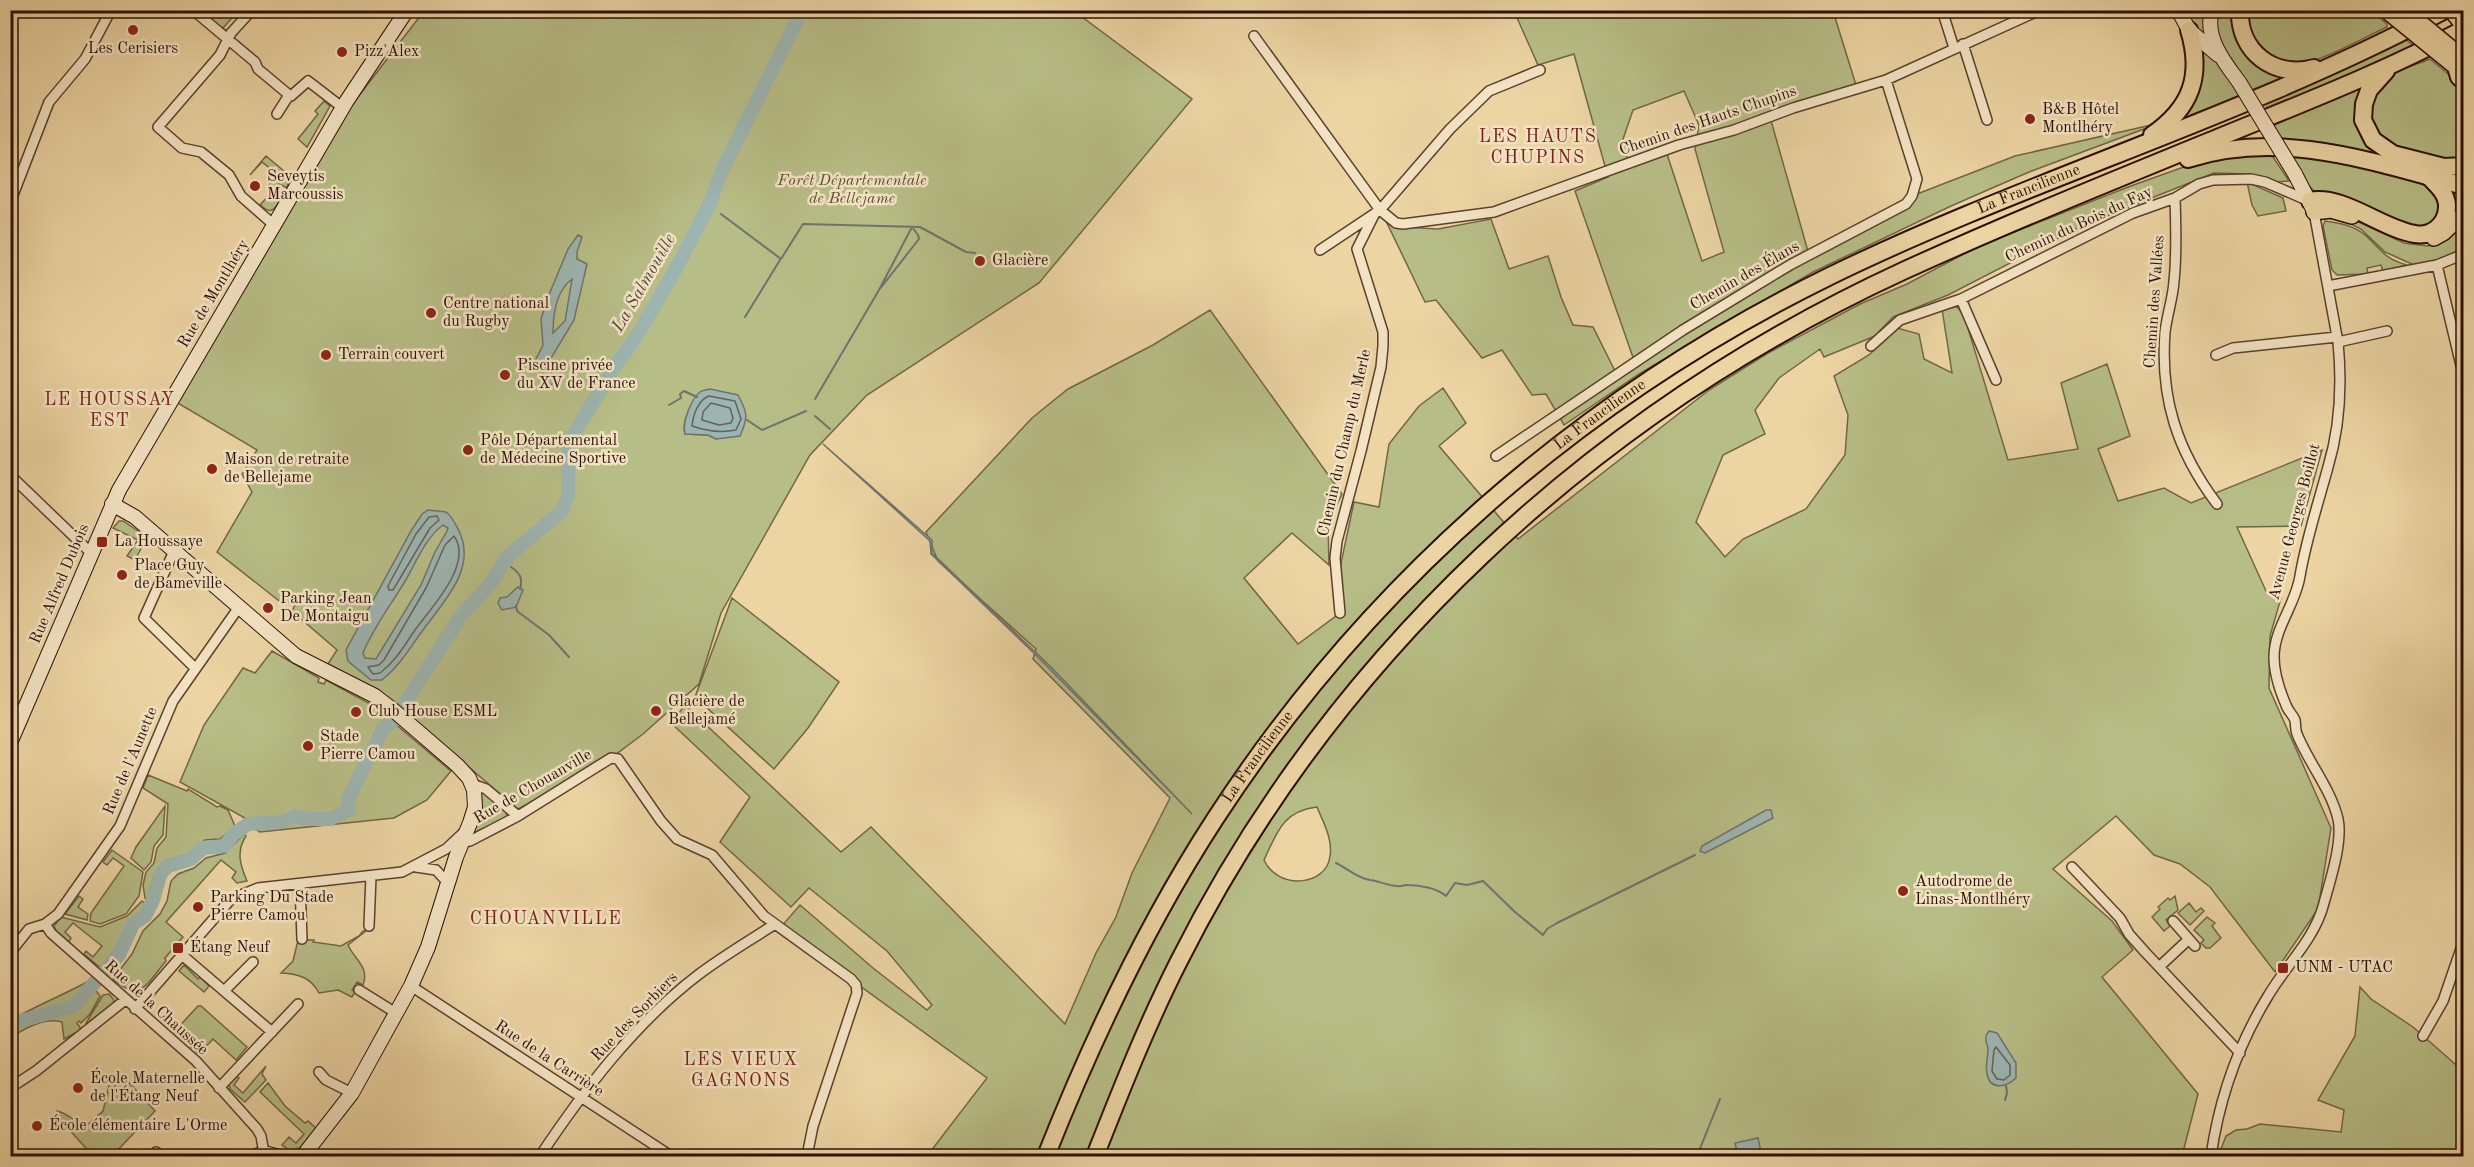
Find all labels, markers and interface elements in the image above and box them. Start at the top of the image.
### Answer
marker: Les Cerisiers [126,23,140,37]
place label: Les Cerisiers [88,41,178,57]
place label: Pizz'Alex [354,44,419,60]
marker: Pizz'Alex [335,45,349,59]
street label: Chemin des Hauts Chupins [1617,83,1799,159]
place label: B&B Hôtel Montlhéry [2042,102,2119,136]
marker: B&B Hôtel Montlhéry [2023,112,2037,126]
district label: LES HAUTS CHUPINS [1479,128,1597,167]
street label: La Francilienne [1975,162,2082,217]
place label: Seveytis Marcoussis [267,169,344,203]
park label: Forêt Départementale de Bellejame [776,173,927,207]
marker: Seveytis Marcoussis [248,179,262,193]
street label: Chemin du Bois du Fay [2003,184,2155,266]
water label: La Salmouille [608,231,679,336]
street label: Chemin des Élans [1686,235,1802,314]
street label: Chemin des Vallées [2142,235,2168,369]
street label: Rue de Montlhéry [175,237,253,351]
place label: Glacière [992,253,1048,269]
marker: Glacière [973,254,987,268]
place label: Centre national du Rugby [443,296,549,330]
marker: Centre national du Rugby [424,306,438,320]
place label: Terrain couvert [338,347,445,363]
marker: Terrain couvert [319,348,333,362]
street label: Chemin du Champ du Merle [1316,348,1374,538]
place label: Piscine privée du XV de France [517,358,636,392]
marker: Piscine privée du XV de France [498,368,512,382]
street label: La Francilienne [1551,377,1649,454]
district label: LE HOUSSAY EST [44,391,176,430]
place label: Pôle Départemental de Médecine Sportive [480,433,626,467]
street label: Avenue Georges Boillot [2266,442,2324,602]
marker: Pôle Départemental de Médecine Sportive [461,443,475,457]
place label: Maison de retraite de Bellejame [224,452,349,486]
marker: Maison de retraite de Bellejame [205,462,219,476]
street label: Rue Alfred Dubois [27,522,93,646]
place label: La Houssaye [114,534,203,550]
marker: La Houssaye [95,535,109,549]
place label: Place Guy de Bameville [134,558,222,592]
marker: Place Guy de Bameville [115,568,129,582]
place label: Parking Jean De Montaigu [280,591,372,625]
marker: Parking Jean De Montaigu [261,601,275,615]
place label: Glacière de Bellejamé [668,694,745,728]
place label: Club House ESML [368,704,497,720]
marker: Glacière de Bellejamé [649,704,663,718]
street label: Rue de l'Aunette [101,705,161,817]
marker: Club House ESML [349,705,363,719]
street label: La Francilienne [1220,708,1297,806]
place label: Stade Pierre Camou [320,729,416,763]
marker: Stade Pierre Camou [301,739,315,753]
street label: Rue de Chouanville [471,747,595,827]
place label: Autodrome de Linas-Montlhéry [1915,874,2031,908]
marker: Autodrome de Linas-Montlhéry [1896,884,1910,898]
place label: Parking Du Stade Pierre Camou [210,890,334,924]
marker: Parking Du Stade Pierre Camou [191,900,205,914]
district label: CHOUANVILLE [470,910,622,928]
place label: Étang Neuf [190,936,271,956]
marker: Étang Neuf [171,941,185,955]
street label: Rue de la Chaussée [101,957,211,1059]
place label: UNM - UTAC [2295,960,2393,976]
marker: UNM - UTAC [2276,961,2290,975]
street label: Rue des Sorbiers [589,969,681,1065]
street label: Rue de la Carrière [492,1018,606,1100]
district label: LES VIEUX GAGNONS [683,1051,799,1090]
place label: École Maternelle de l'Étang Neuf [90,1067,205,1105]
marker: École Maternelle de l'Étang Neuf [71,1081,85,1095]
place label: École élémentaire L'Orme [49,1114,227,1134]
marker: École élémentaire L'Orme [30,1119,44,1133]

